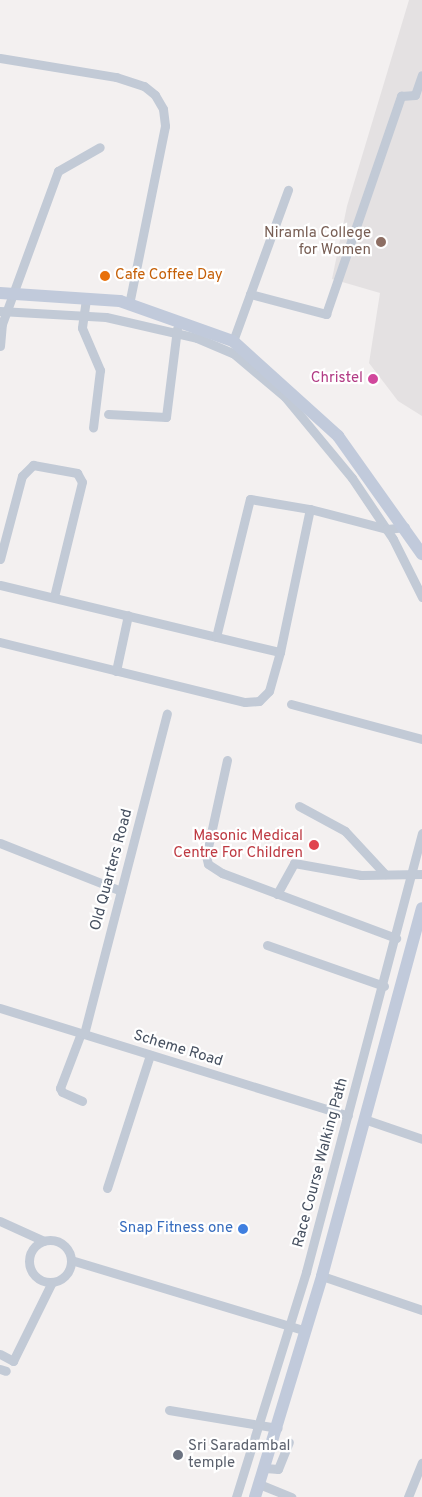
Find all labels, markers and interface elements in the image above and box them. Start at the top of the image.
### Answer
place label: Niramla College for Women [264,224,371,259]
marker: Niramla College for Women [375,236,387,248]
place label: Cafe Coffee Day [115,267,223,285]
marker: Cafe Coffee Day [99,270,111,282]
place label: Christel [311,370,363,388]
marker: Christel [367,373,379,385]
street label: Old Quarters Road [87,807,137,933]
place label: Masonic Medical Centre For Children [173,827,303,862]
marker: Masonic Medical Centre For Children [307,838,321,852]
street label: Scheme Road [131,1027,225,1071]
street label: Race Course Walking Path [290,1076,352,1250]
place label: Snap Fitness one [119,1220,233,1238]
marker: Snap Fitness one [237,1223,249,1235]
place label: Sri Saradambal temple [188,1437,290,1472]
marker: Sri Saradambal temple [172,1449,184,1461]

